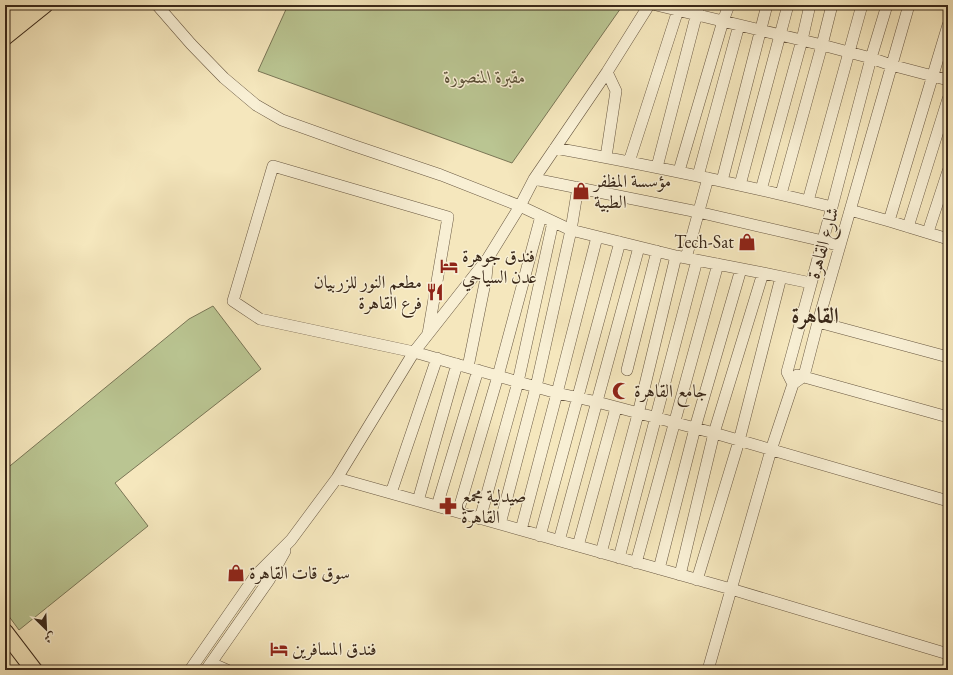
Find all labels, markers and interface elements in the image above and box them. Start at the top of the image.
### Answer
park label: مقبرة المنصورة [443,65,526,88]
place label: مؤسسة المظفر الطبية [592,169,671,213]
shop icon: مؤسسة المظفر الطبية [571,181,591,201]
street label: شارع القاهرة [801,204,848,283]
place label: Tech-Sat [674,230,734,253]
shop icon: Tech-Sat [737,232,757,252]
place label: فندق جوهرة عدن السياحي [462,244,537,292]
hotel icon: فندق جوهرة عدن السياحي [439,256,459,276]
place label: مطعم النور للزربيان فرع القاهرة [313,270,422,318]
restaurant icon: مطعم النور للزربيان فرع القاهرة [425,282,445,302]
district label: القاهرة [791,301,839,330]
place label: جامع القاهرة [634,379,707,407]
mosque icon: جامع القاهرة [611,381,631,401]
place label: صيدلية مجمع القاهرة [461,484,526,529]
pharmacy icon: صيدلية مجمع القاهرة [438,496,458,516]
place label: سوق قات القاهرة [249,561,350,585]
shop icon: سوق قات القاهرة [226,563,246,583]
north arrow [26,609,66,649]
text: ش [42,630,58,647]
place label: فندق المسافرين [292,637,377,661]
hotel icon: فندق المسافرين [269,639,289,659]

